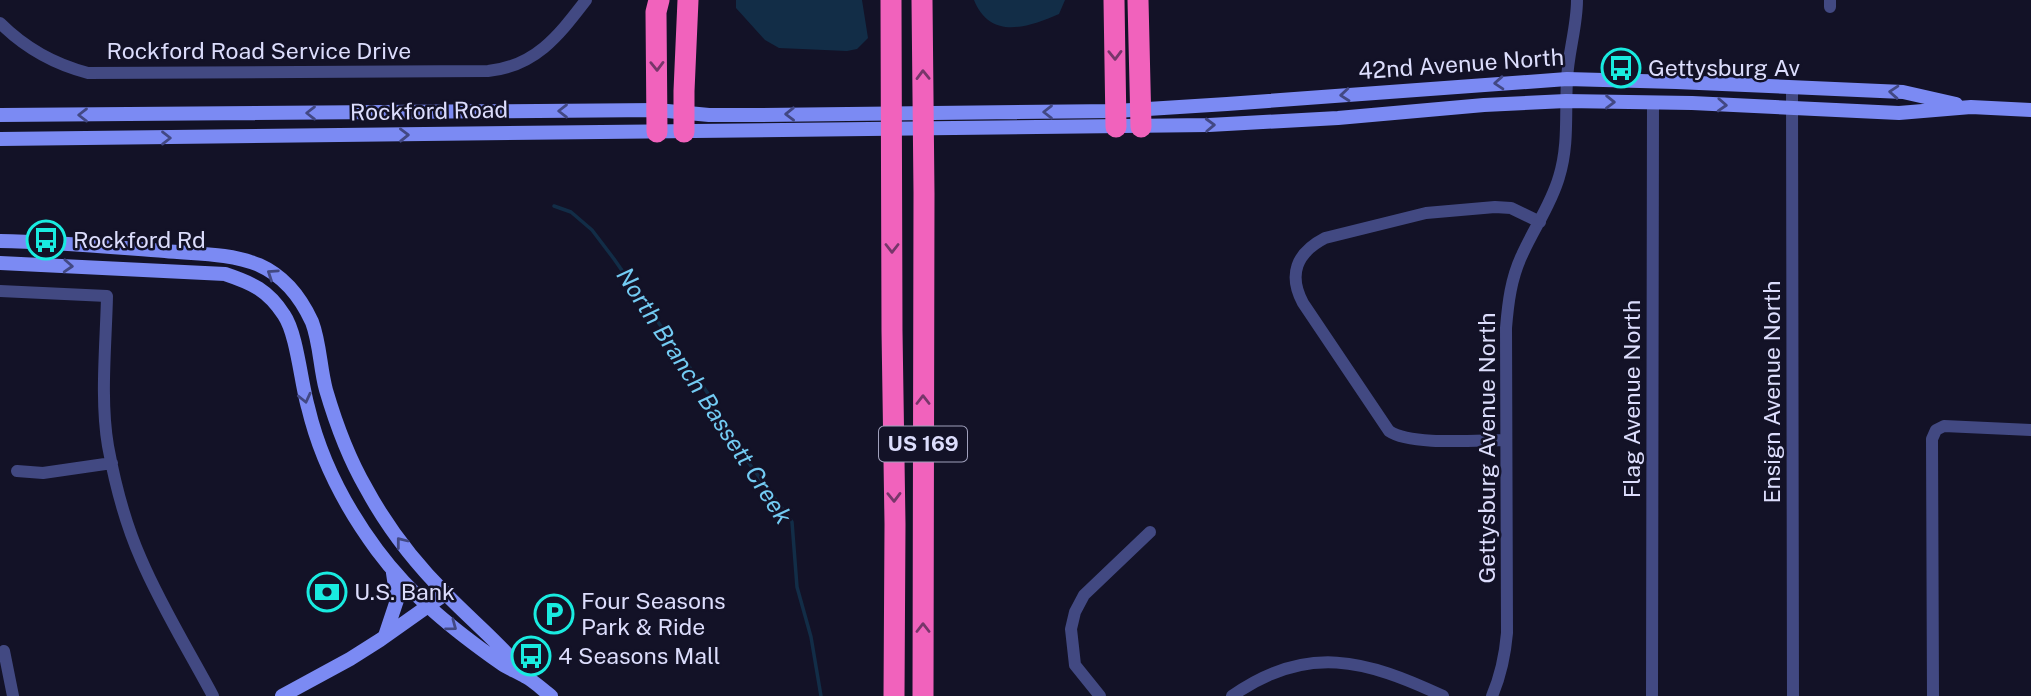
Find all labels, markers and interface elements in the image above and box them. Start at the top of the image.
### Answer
street label: Rockford Road Service Drive [107,37,411,64]
street label: 42nd Avenue North [1357,43,1565,84]
bus stop icon: Gettysburg Av [1600,47,1642,89]
one-way arrow [1107,51,1123,61]
place label: Gettysburg Av [1648,54,1800,81]
one-way arrow [649,61,665,71]
one-way arrow [915,70,931,80]
one-way arrow [1493,75,1504,90]
one-way arrow [1888,85,1899,100]
one-way arrow [1339,87,1350,102]
one-way arrow [1605,94,1616,109]
street label: Rockford Road [350,96,508,125]
one-way arrow [1716,97,1727,112]
one-way arrow [557,103,567,119]
one-way arrow [1042,104,1053,120]
one-way arrow [305,105,315,121]
one-way arrow [77,107,88,123]
one-way arrow [784,107,795,122]
one-way arrow [1204,118,1215,133]
one-way arrow [399,127,410,142]
one-way arrow [161,130,172,146]
bus stop icon: Rockford Rd [25,219,67,261]
place label: Rockford Rd [73,226,206,253]
one-way arrow [884,243,900,254]
one-way arrow [63,259,74,274]
water label: North Branch Bassett Creek [611,262,798,529]
one-way arrow [267,270,280,282]
street label: Ensign Avenue North [1758,280,1785,504]
street label: Flag Avenue North [1618,300,1645,498]
street label: Gettysburg Avenue North [1473,312,1500,584]
one-way arrow [297,391,311,403]
one-way arrow [915,395,931,405]
road number: US 169 [879,426,967,462]
one-way arrow [887,492,902,503]
one-way arrow [397,537,409,549]
bank icon: U.S. Bank [306,571,348,613]
place label: U.S. Bank [354,578,455,605]
place label: Four Seasons Park & Ride [581,587,726,640]
parking icon: Four Seasons Park & Ride [533,593,575,635]
one-way arrow [444,618,456,631]
one-way arrow [915,622,931,633]
bus stop icon: 4 Seasons Mall [510,635,552,677]
place label: 4 Seasons Mall [558,642,720,669]

